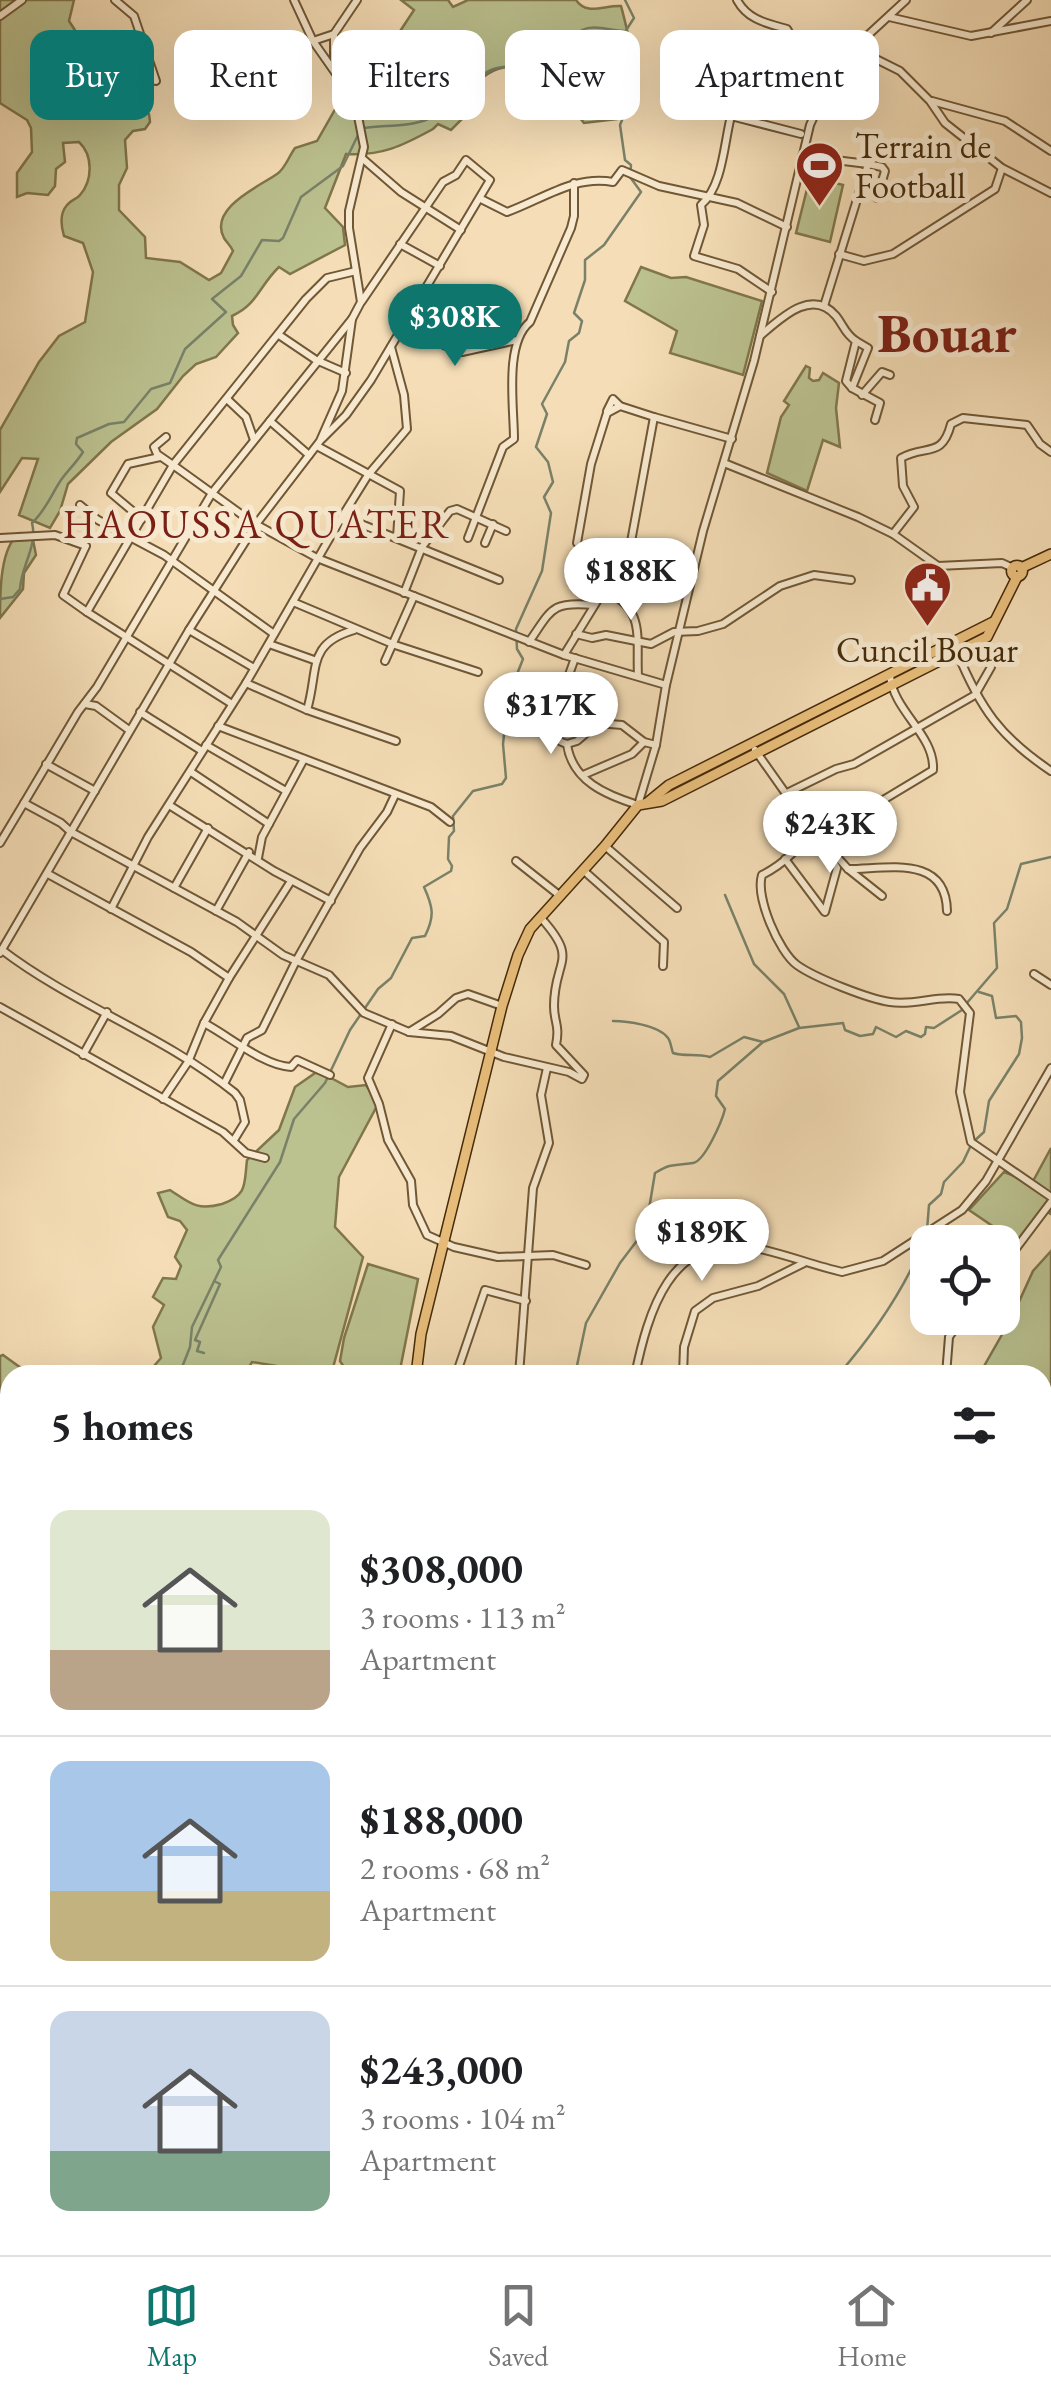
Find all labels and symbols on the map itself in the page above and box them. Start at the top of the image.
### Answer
place label: Terrain de Football [855,123,991,208]
sports icon: Terrain de Football [794,140,846,208]
pin: $308K [385,284,525,369]
district label: Bouar [877,297,1017,368]
district label: HAOUSSA QUATER [63,498,451,550]
pin: $188K [561,538,701,623]
public building icon: Cuncil Bouar [901,560,953,628]
place label: Cuncil Bouar [836,627,1018,672]
pin: $317K [481,672,621,757]
pin: $243K [760,791,900,876]
pin: $189K [632,1199,772,1284]

